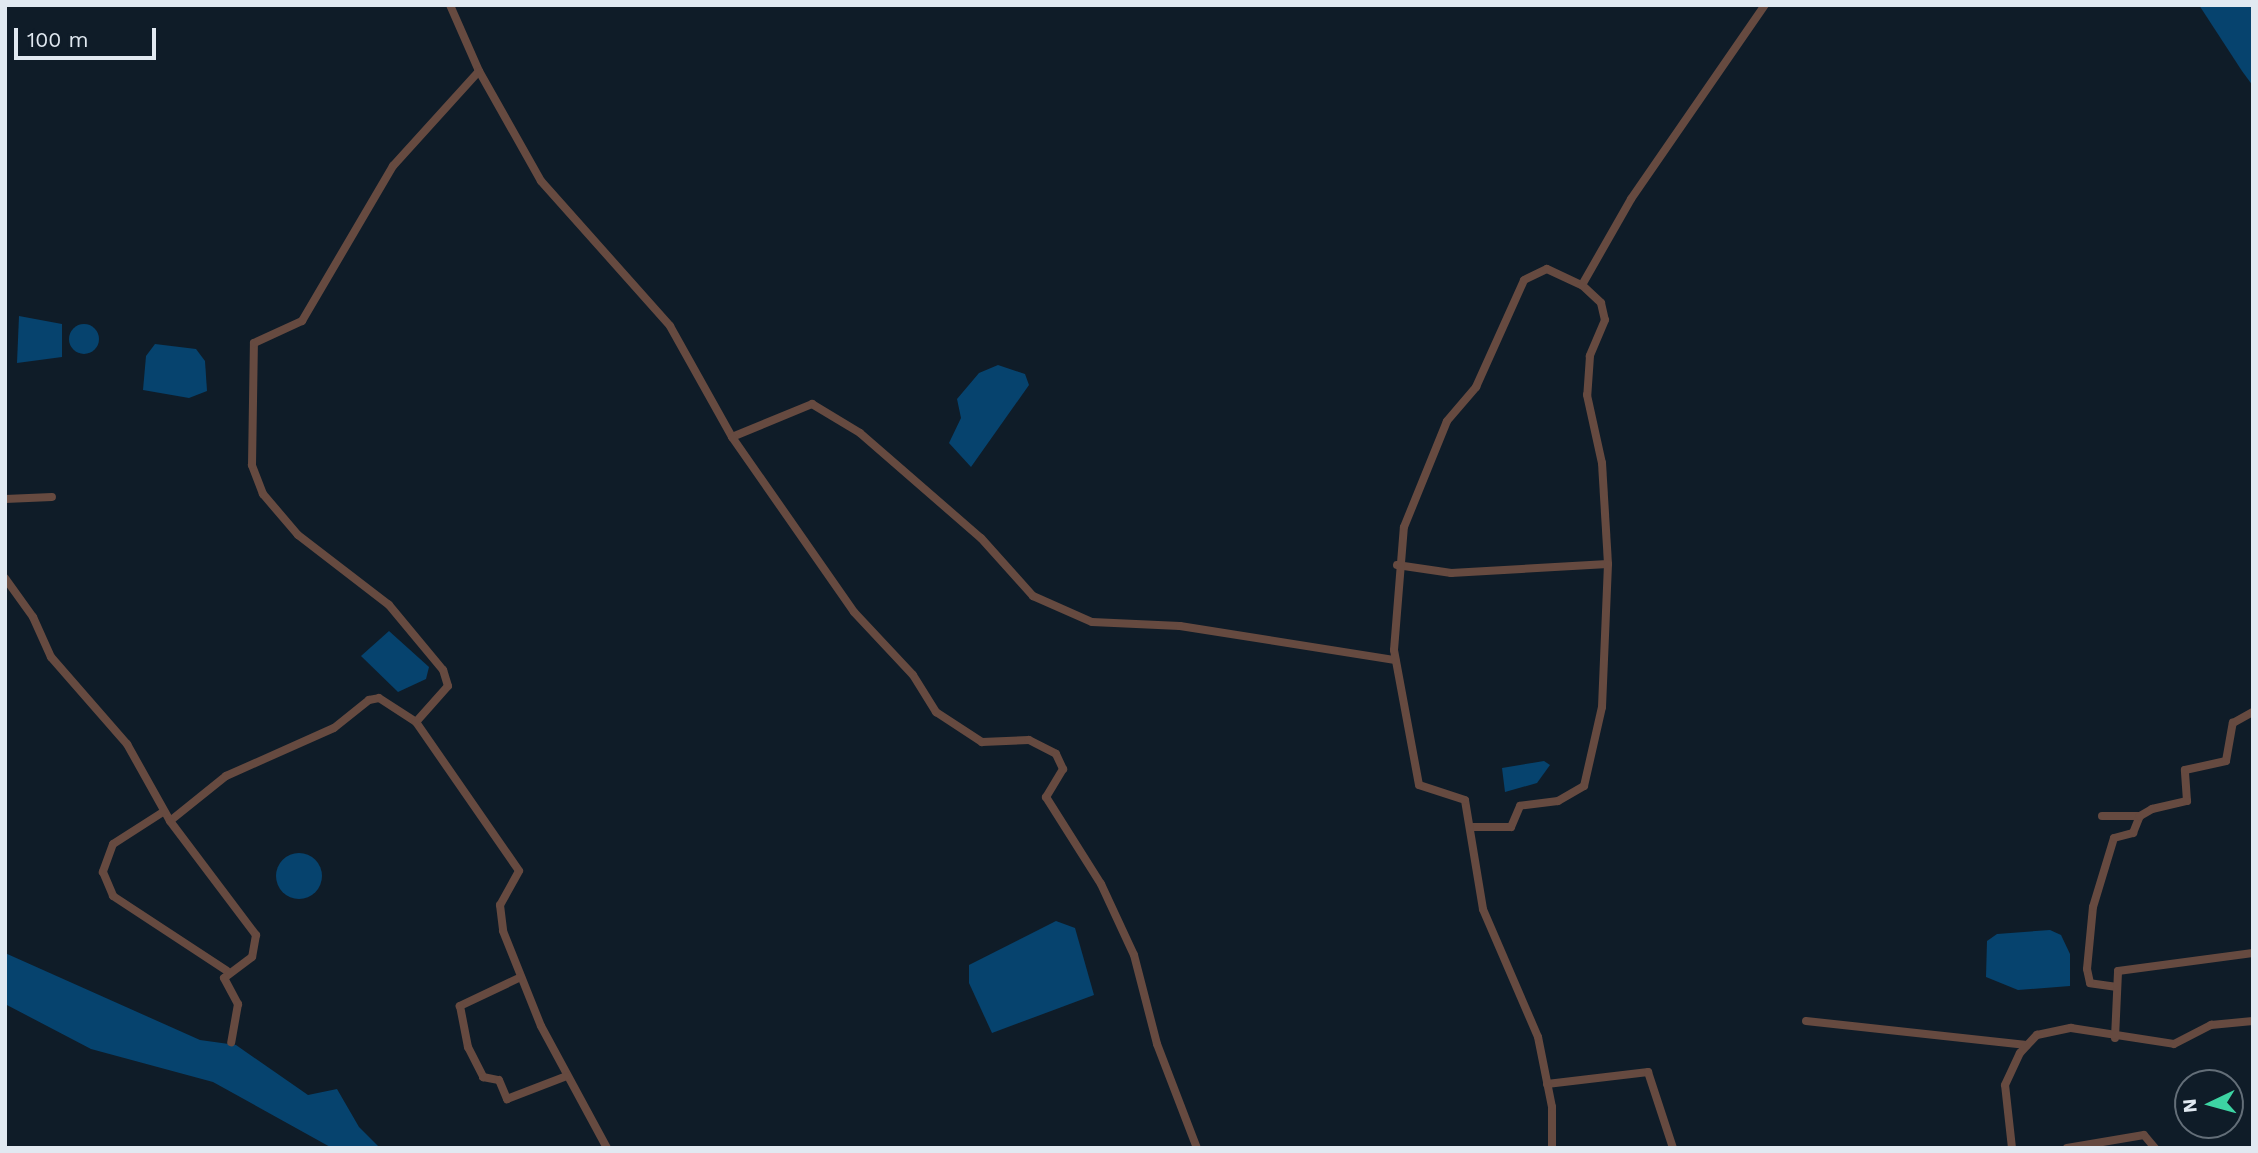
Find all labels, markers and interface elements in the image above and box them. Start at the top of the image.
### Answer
scale bar [18,14,159,58]
text: 100 m [27,27,89,52]
north arrow [2174,1069,2244,1139]
text: N [2178,1098,2202,1114]

